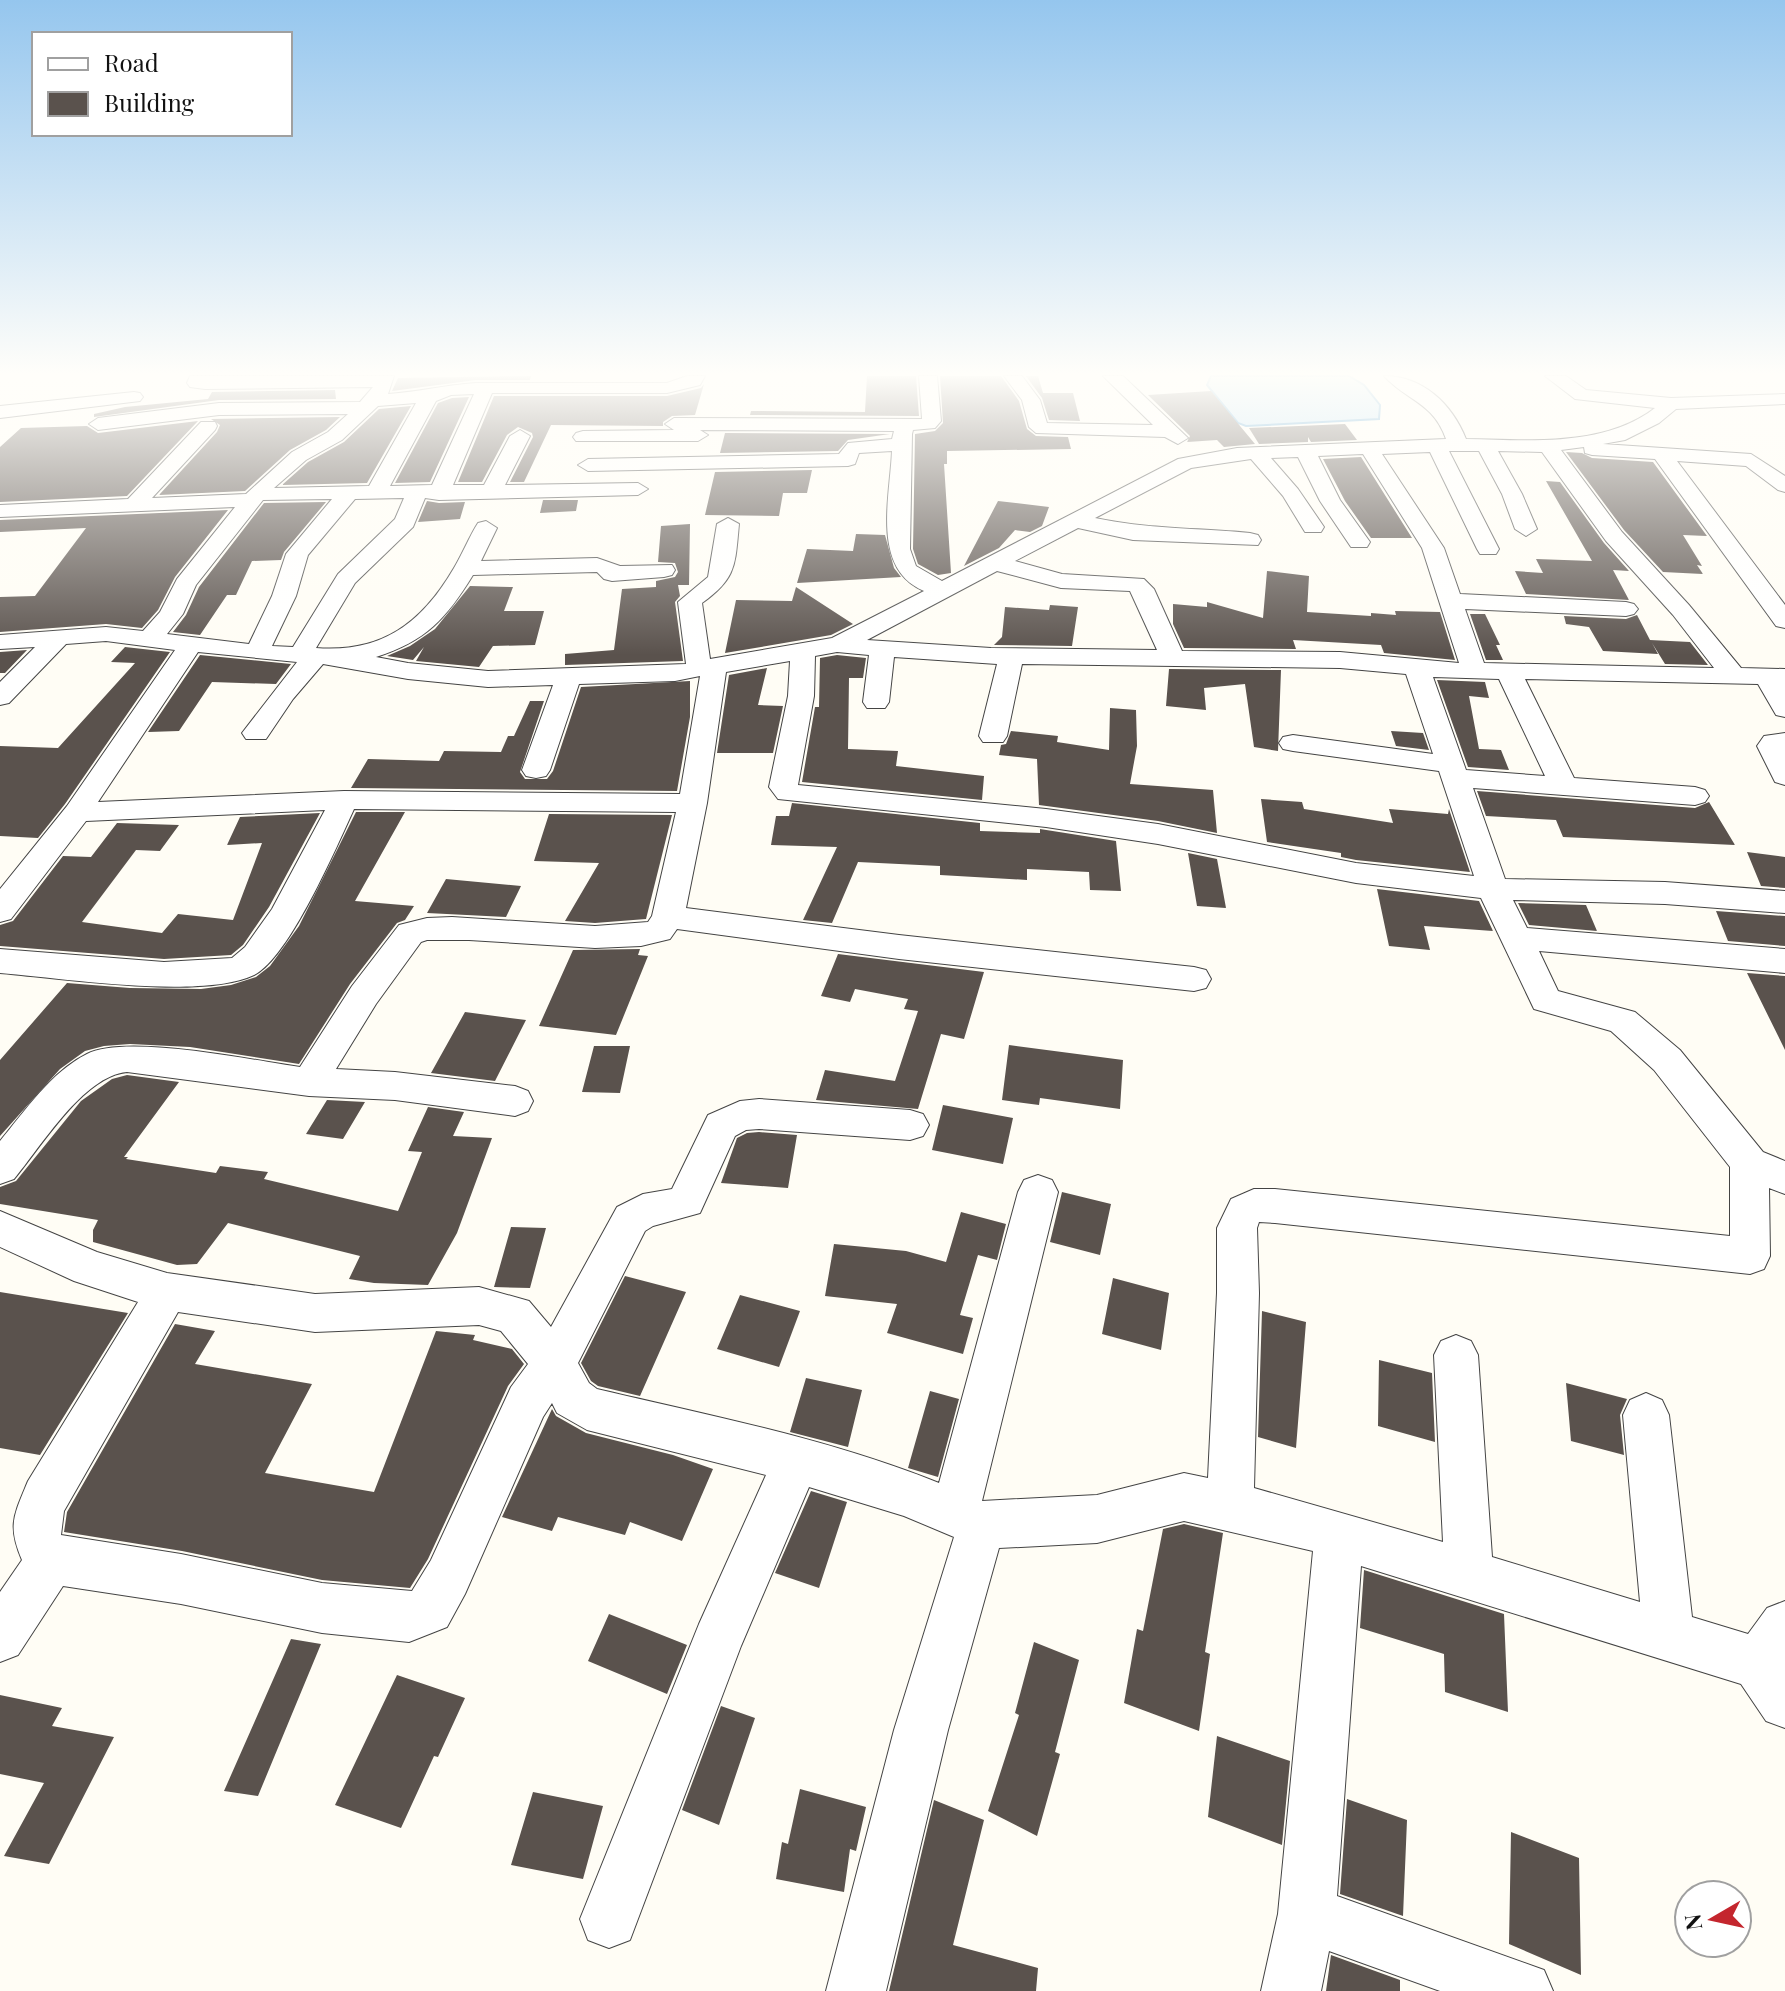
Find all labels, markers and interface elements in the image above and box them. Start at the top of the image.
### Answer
legend [32,32,292,136]
text: Road [104,46,159,78]
text: Building [104,86,195,118]
north arrow [1673,1879,1753,1959]
text: N [1676,1912,1708,1932]

